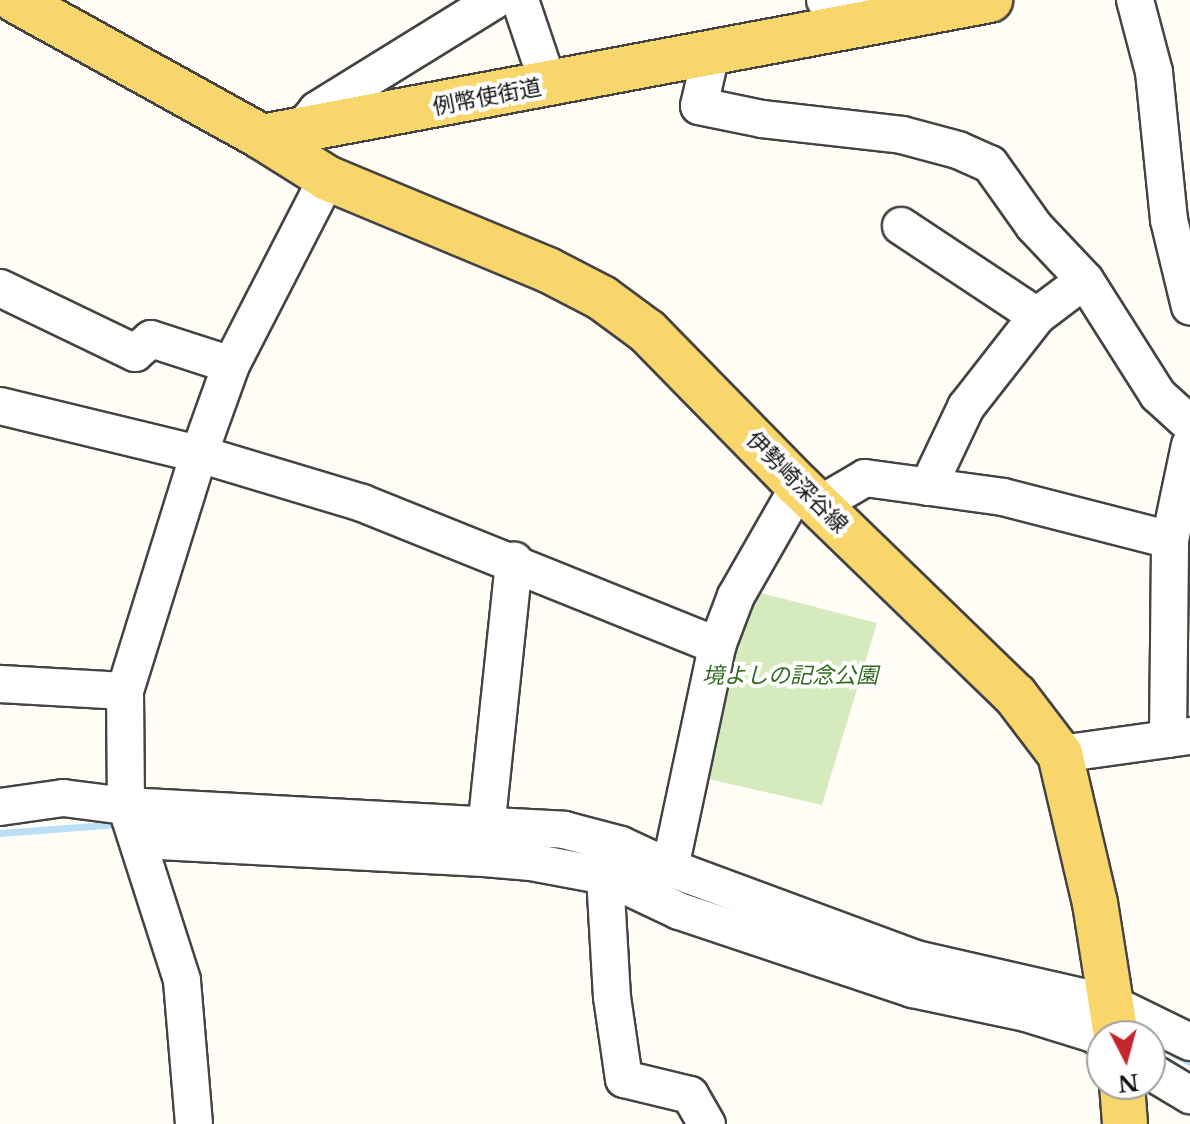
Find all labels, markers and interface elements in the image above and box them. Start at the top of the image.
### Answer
street label: 例幣使街道 [430,74,544,120]
street label: 伊勢崎深谷線 [741,426,853,538]
park label: 境よしの記念公園 [702,663,878,689]
north arrow [1086,1020,1166,1100]
text: N [1117,1068,1140,1097]

